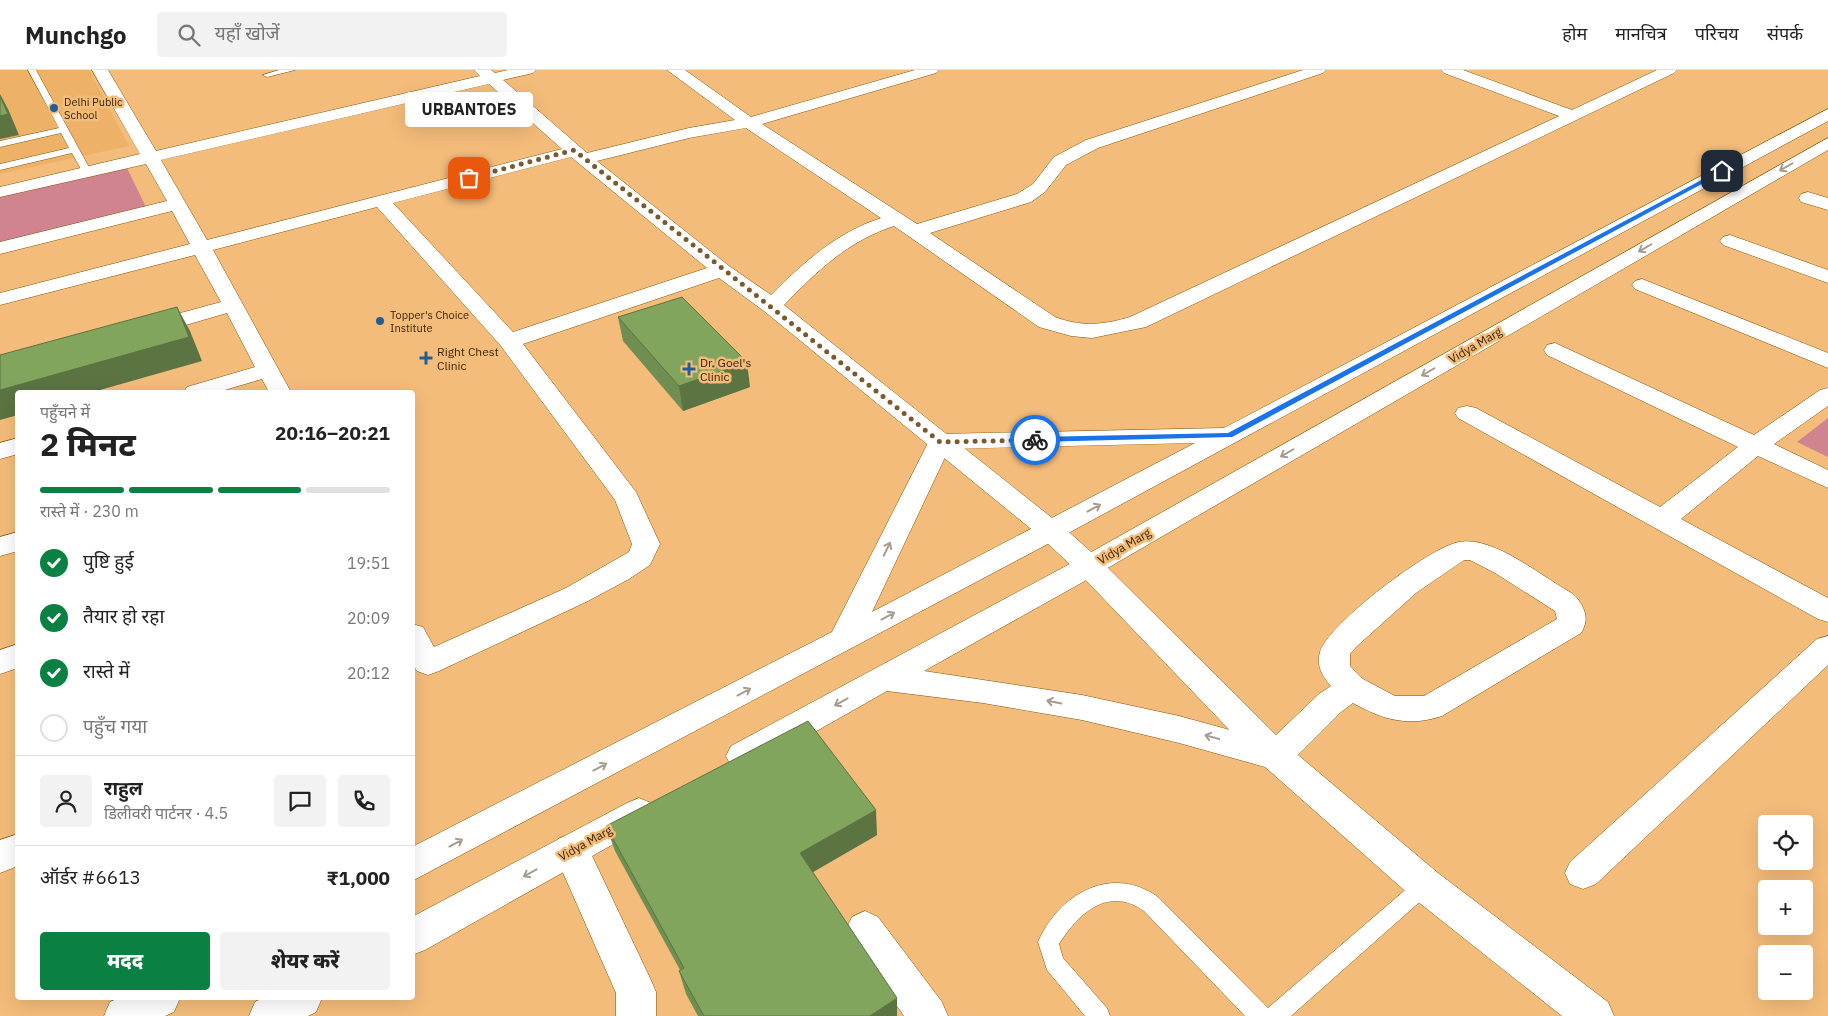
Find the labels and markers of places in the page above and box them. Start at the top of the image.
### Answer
callout: URBANTOES [405,93,533,128]
place label: Delhi Public School [64,95,123,122]
marker: Delhi Public School [48,102,60,114]
pin [1701,150,1743,192]
pin [448,157,490,199]
place label: Topper's Choice Institute [390,308,469,335]
marker: Topper's Choice Institute [374,315,386,327]
place label: Right Chest Clinic [437,344,499,373]
marker: Right Chest Clinic [419,351,433,365]
place label: Dr. Goel's Clinic [700,355,751,384]
marker: Dr. Goel's Clinic [682,362,696,376]

